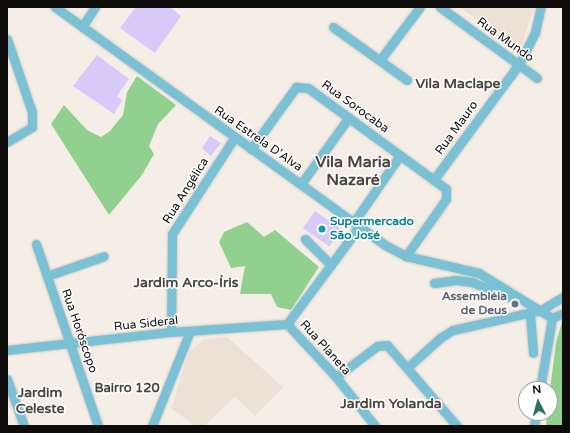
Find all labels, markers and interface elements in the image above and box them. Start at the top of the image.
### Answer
street label: Rua Mundo [474,15,536,65]
district label: Vila Maclape [415,76,501,92]
street label: Rua Sorocaba [319,78,391,136]
street label: Rua Mauro [433,98,481,158]
street label: Rua Estrela D'Alva [211,103,305,175]
district label: Vila Maria Nazaré [315,152,391,190]
street label: Rua Angélica [160,155,212,227]
place label: Supermercado São José [330,215,414,243]
marker: Supermercado São José [317,224,327,234]
district label: Jardim Arco-Íris [134,275,238,291]
street label: Rua Horóscopo [58,287,100,375]
place label: Assembléia de Deus [442,290,507,318]
marker: Assembléia de Deus [510,299,520,309]
street label: Rua Sideral [113,313,179,335]
street label: Rua Planeta [297,318,353,378]
district label: Bairro 120 [94,380,160,396]
north arrow [518,381,558,421]
text: N [532,383,542,396]
district label: Jardim Celeste [16,385,64,418]
district label: Jardim Yolanda [340,396,442,412]

